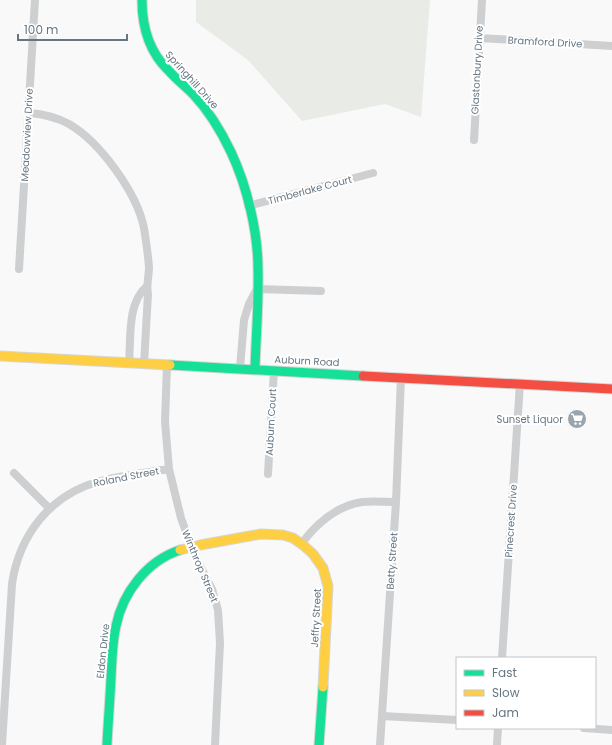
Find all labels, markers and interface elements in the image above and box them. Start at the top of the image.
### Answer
scale bar [18,16,127,42]
text: 100 m [24,21,58,38]
street label: Glastonbury Drive [467,25,487,115]
street label: Bramford Drive [507,33,583,51]
street label: Springhill Drive [162,48,222,112]
street label: Meadowview Drive [17,88,37,182]
street label: Timberlake Court [267,172,354,208]
street label: Auburn Road [274,352,340,370]
street label: Auburn Court [262,388,280,456]
supermarket icon: Sunset Liquor [566,408,588,430]
place label: Sunset Liquor [497,412,563,427]
street label: Roland Street [92,463,161,491]
street label: Pinecrest Drive [501,484,521,558]
street label: Winthrop Street [178,527,222,605]
street label: Betty Street [383,532,402,590]
street label: Jeffry Street [307,588,325,648]
street label: Eldon Drive [93,623,113,679]
legend [456,657,596,729]
text: Fast [492,664,517,681]
text: Slow [492,684,520,701]
text: Jam [492,704,519,721]

